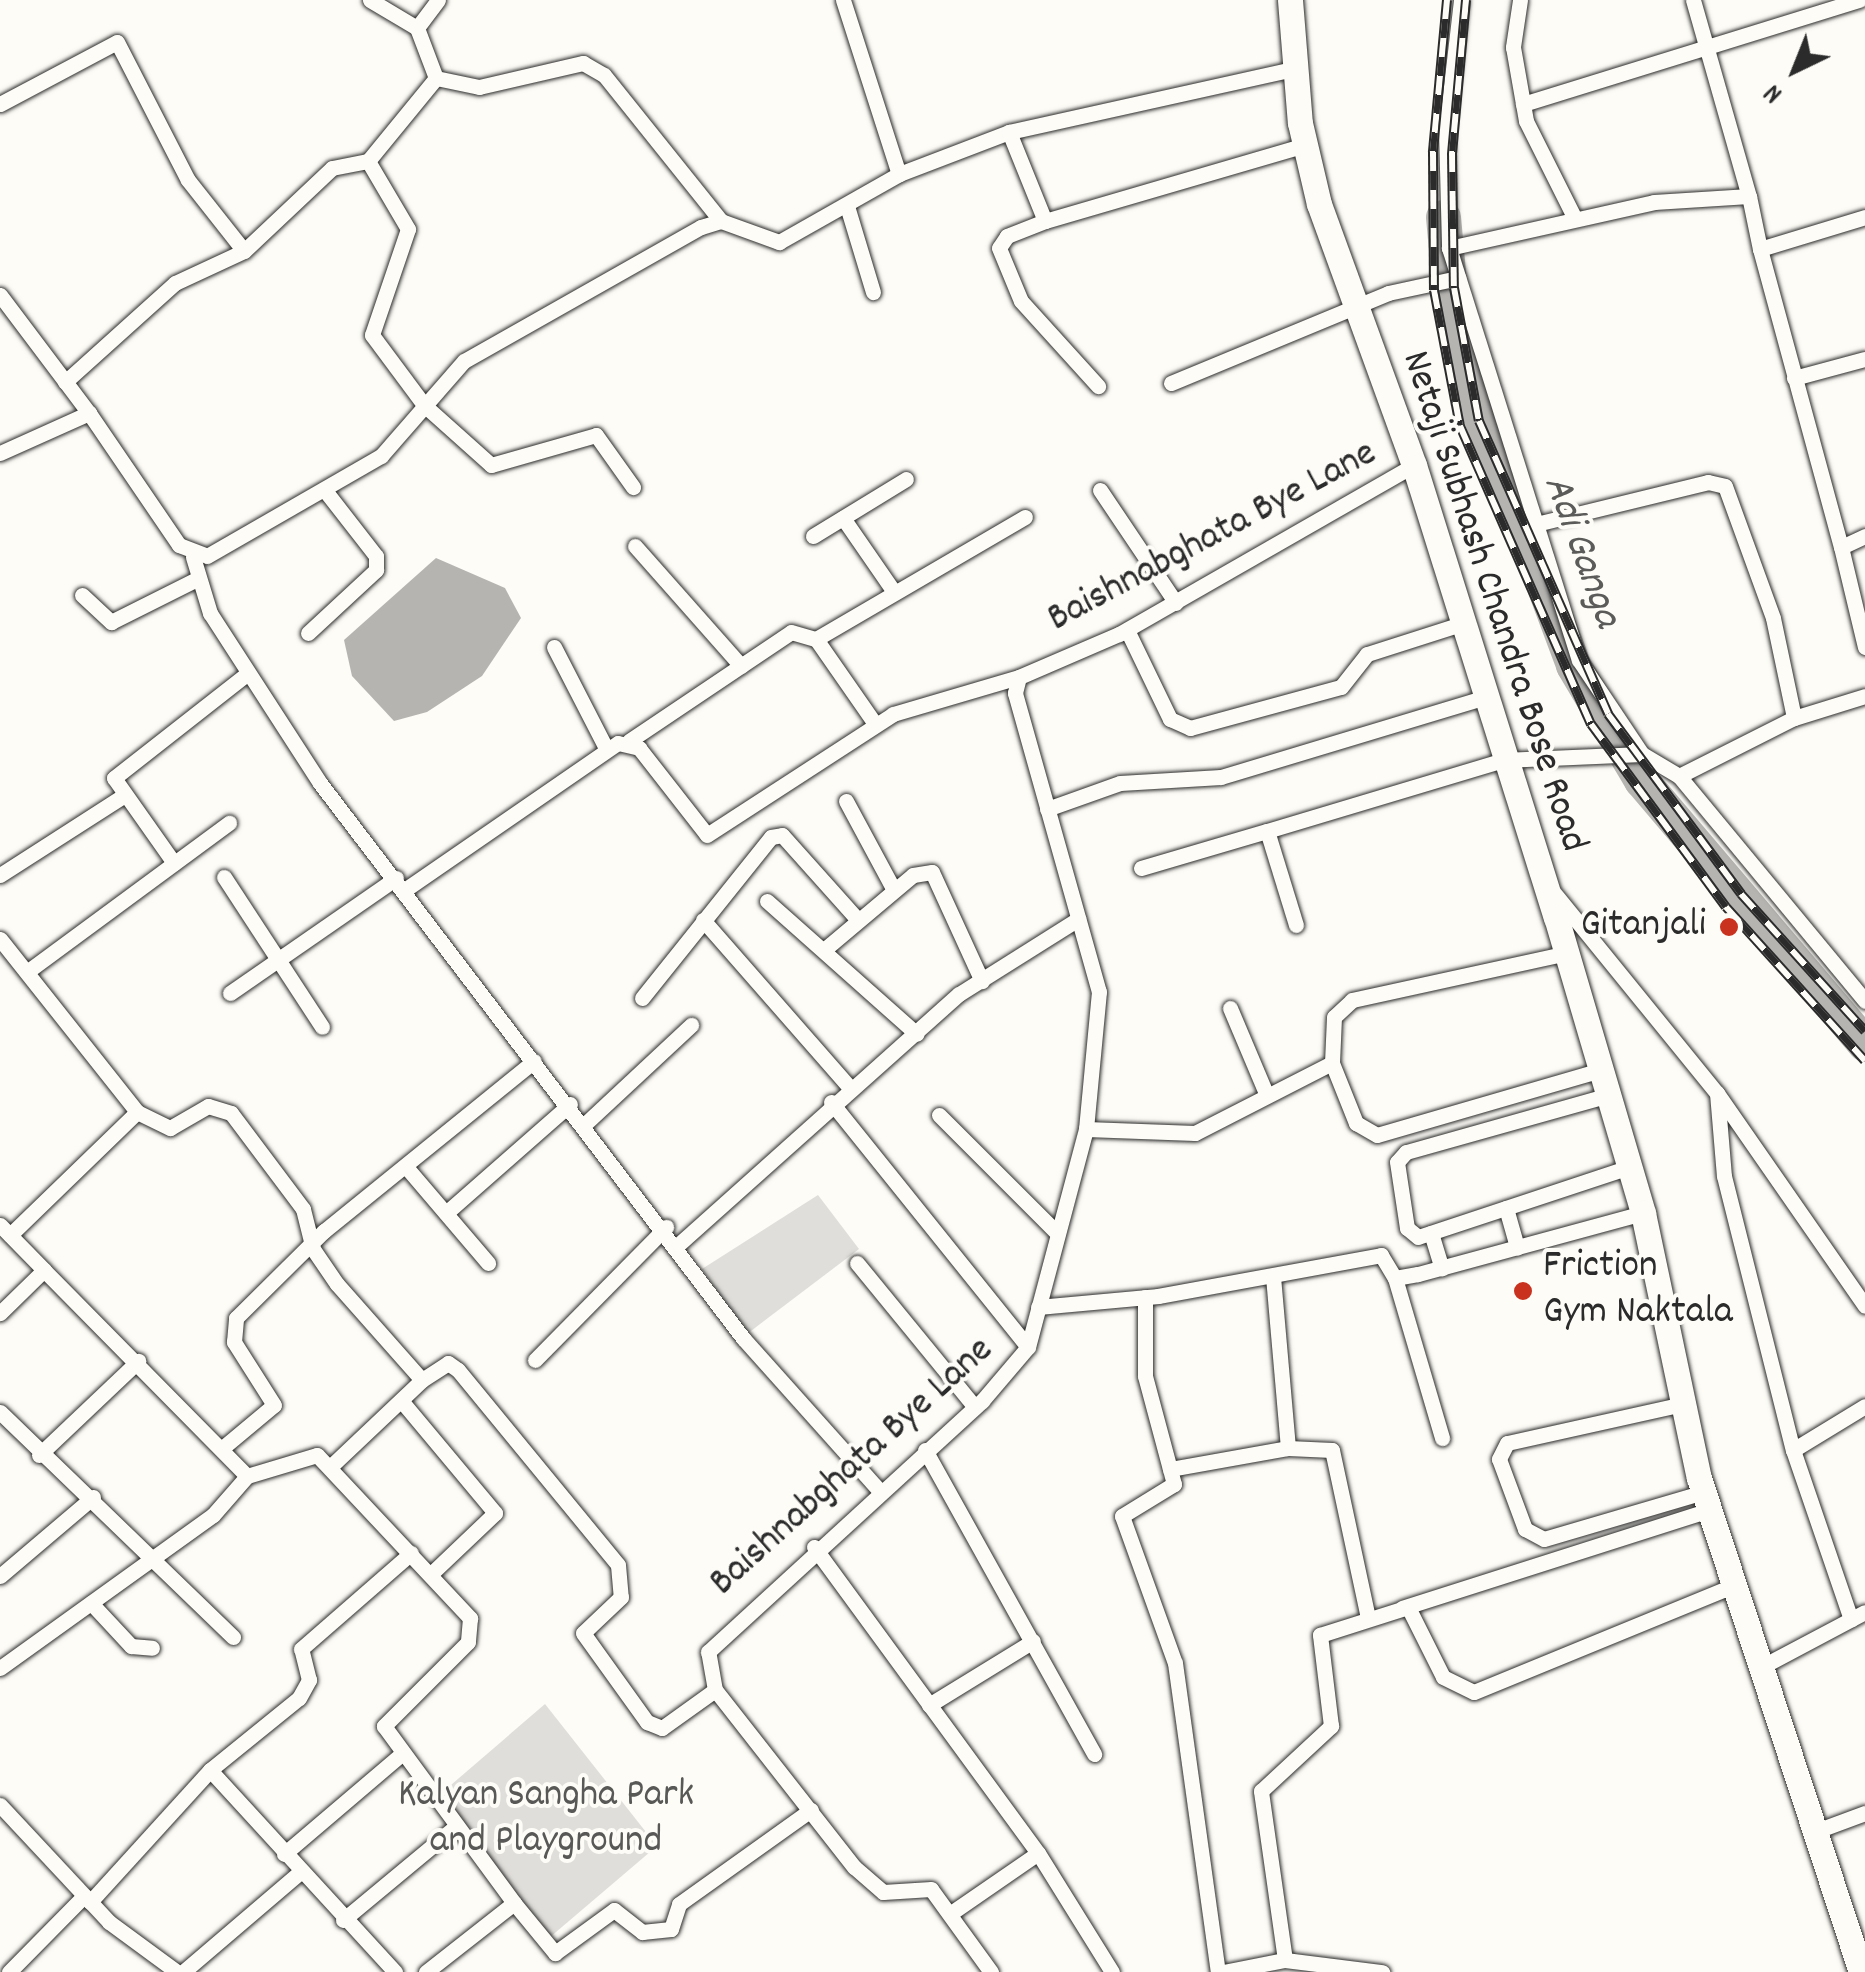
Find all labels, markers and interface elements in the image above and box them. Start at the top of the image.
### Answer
north arrow [1745,20,1845,120]
text: N [1756,73,1793,111]
street label: Netaji Subhash Chandra Bose Road [1388,346,1596,858]
street label: Baishnabghata Bye Lane [1041,431,1385,645]
water label: Adi Ganga [1529,469,1631,635]
place label: Gitanjali [1580,903,1706,951]
marker: Gitanjali [1716,914,1742,940]
place label: Friction Gym Naktala [1543,1244,1733,1338]
marker: Friction Gym Naktala [1512,1280,1534,1302]
street label: Baishnabghata Bye Lane [701,1328,1005,1608]
park label: Kalyan Sangha Park and Playground [398,1773,694,1867]

